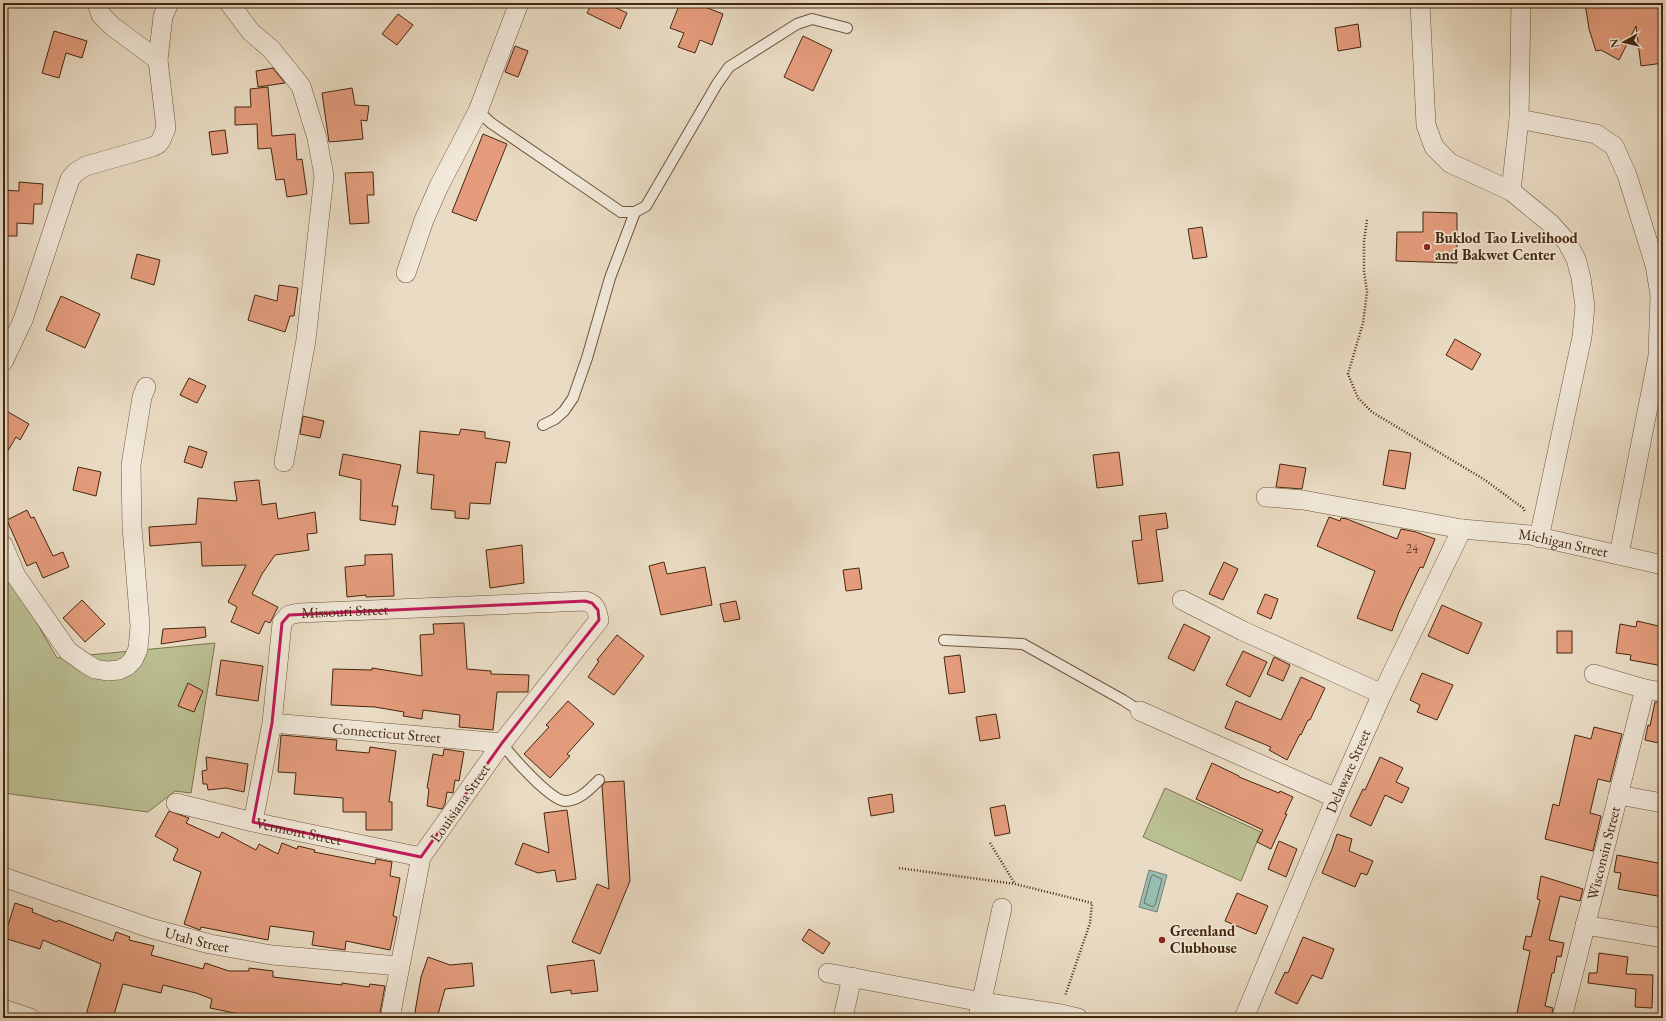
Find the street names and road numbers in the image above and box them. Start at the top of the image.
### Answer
street label: Michigan Street [1518,524,1610,561]
street label: Missouri Street [301,599,389,622]
street label: Connecticut Street [332,718,442,747]
street label: Delaware Street [1321,726,1374,815]
street label: Louisiana Street [425,759,494,846]
street label: Wisconsin Street [1582,804,1624,902]
street label: Vermont Street [254,813,344,849]
street label: Utah Street [163,922,231,956]

